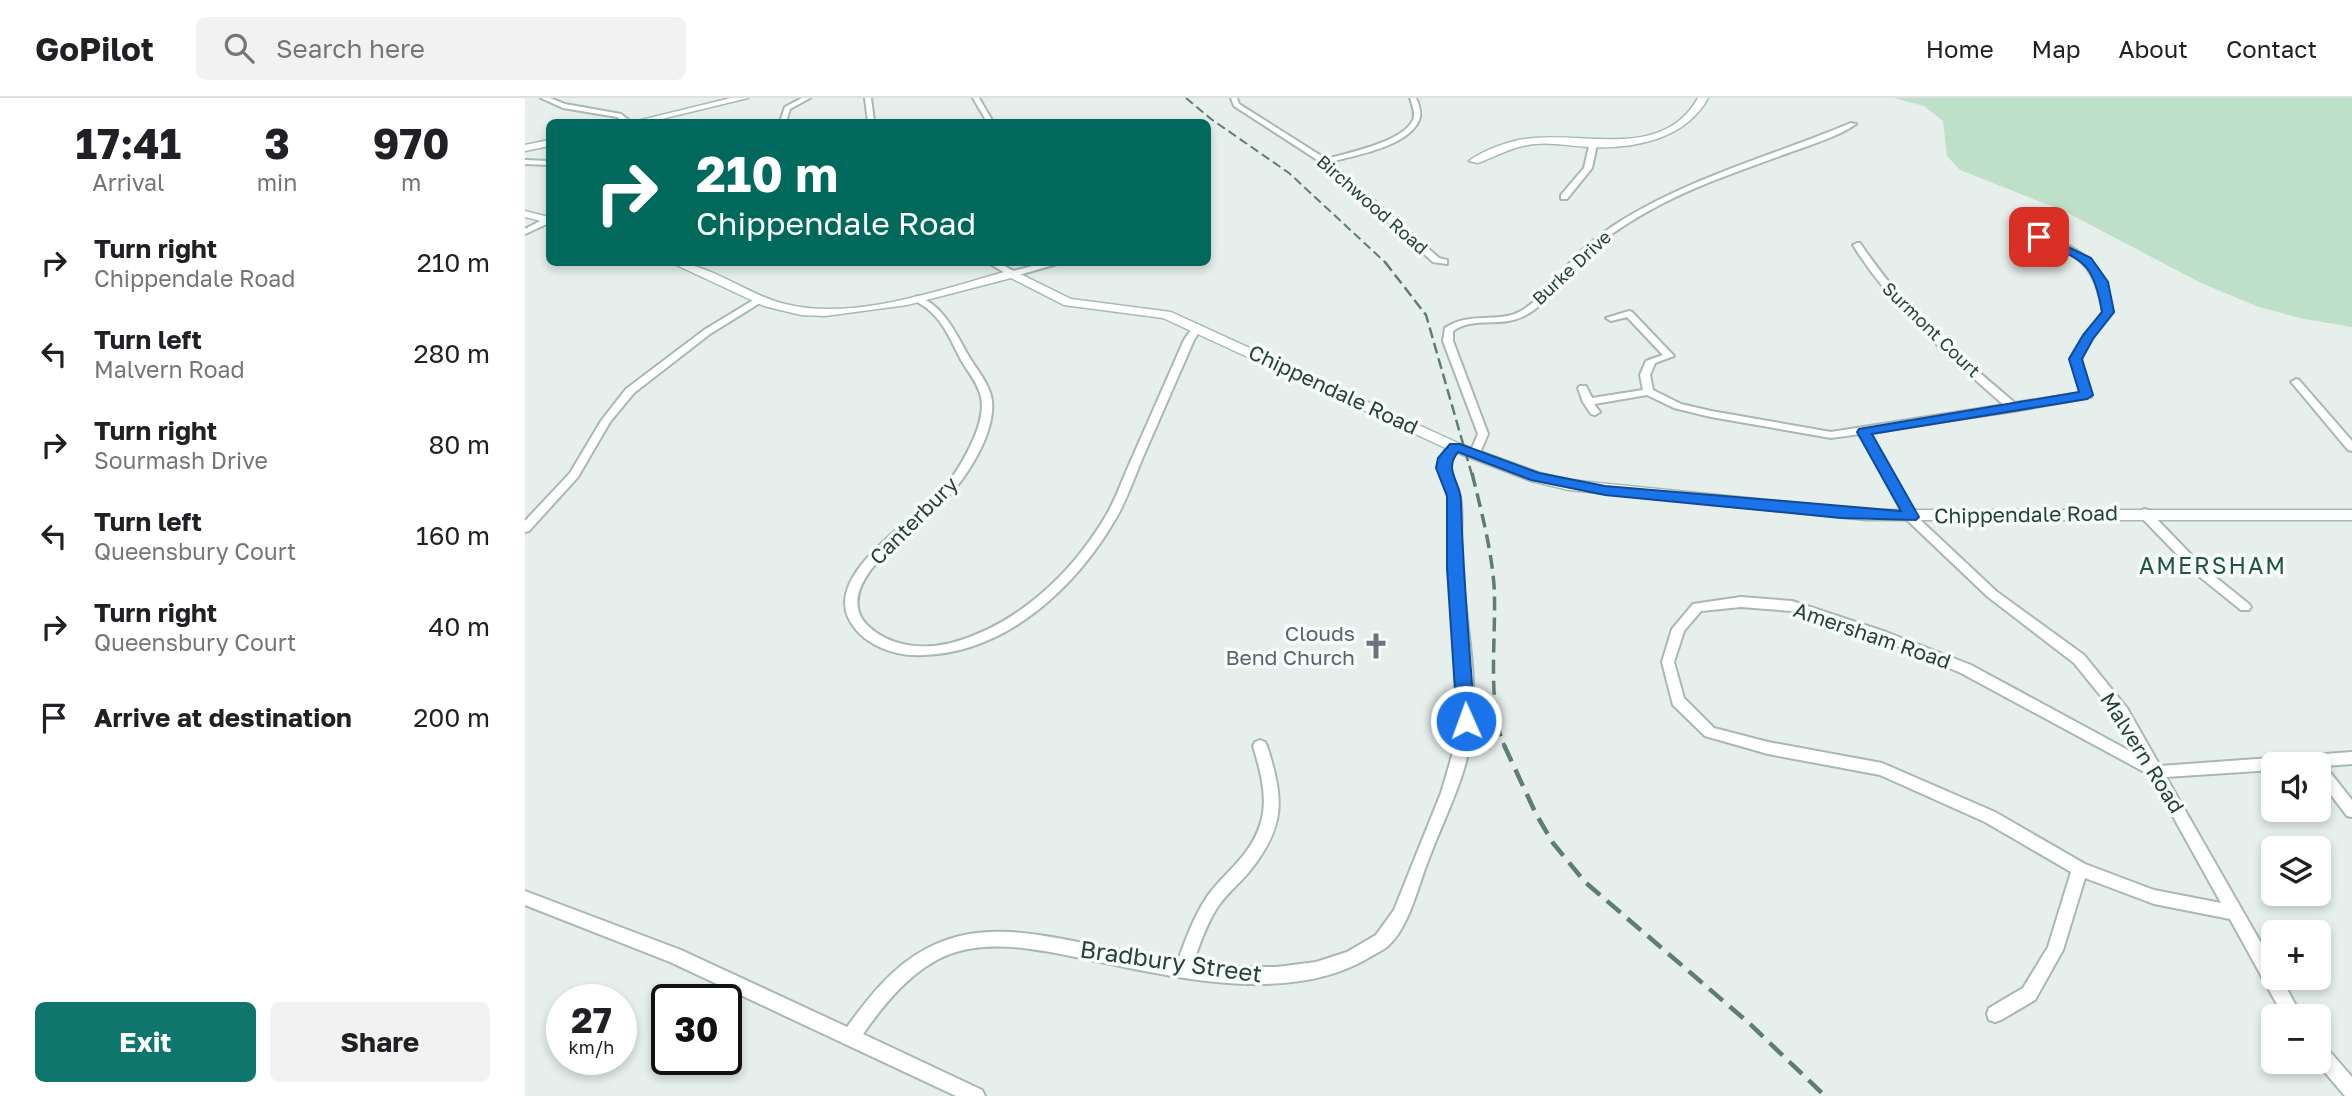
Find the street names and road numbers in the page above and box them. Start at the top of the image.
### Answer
street label: Birchwood Road [1313,150,1433,259]
street label: Burke Drive [1527,225,1615,309]
street label: Surmont Court [1878,277,1985,381]
street label: Chippendale Road [1245,338,1422,440]
street label: Canterbury [864,471,963,570]
street label: Chippendale Road [1934,499,2118,529]
street label: Amersham Road [1790,596,1954,674]
street label: Malvern Road [2095,687,2190,818]
street label: Bradbury Street [1078,933,1264,988]

